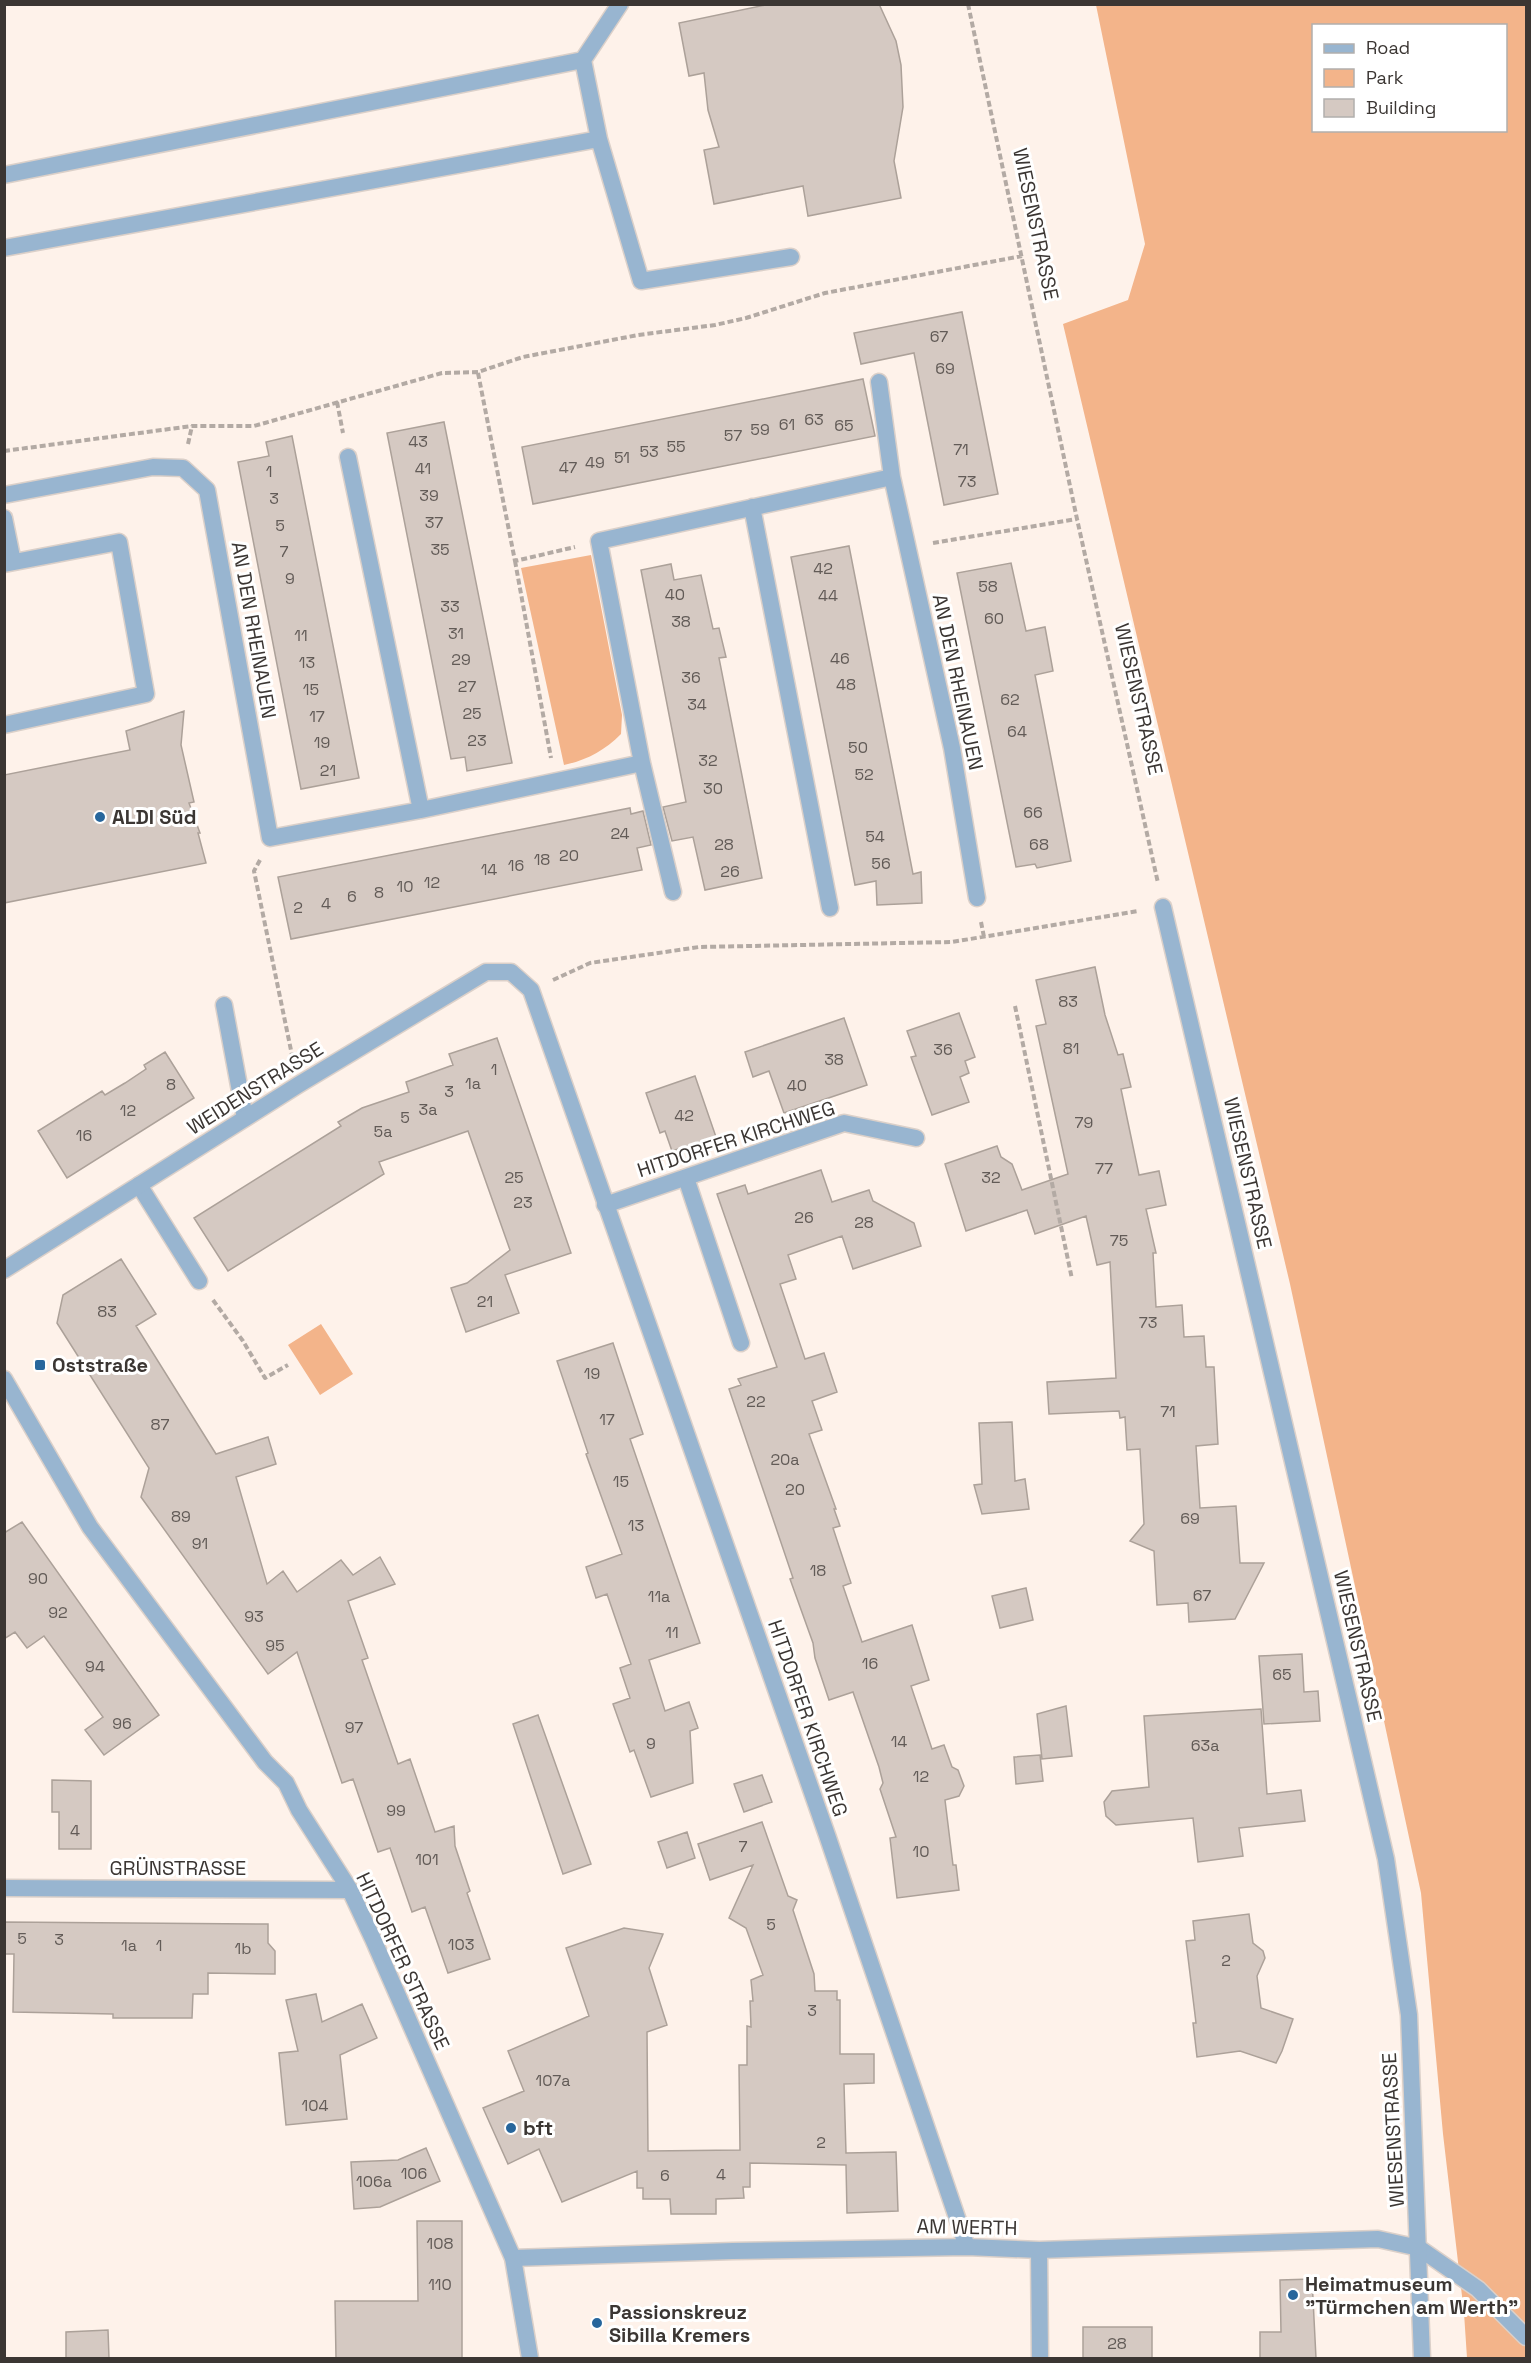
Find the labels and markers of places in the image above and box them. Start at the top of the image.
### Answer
place label: ALDI Süd [112,804,196,830]
marker: ALDI Süd [93,810,107,824]
place label: Oststraße [52,1352,148,1378]
marker: Oststraße [33,1358,47,1372]
place label: bft [523,2115,553,2141]
marker: bft [504,2121,518,2135]
place label: Heimatmuseum "Türmchen am Werth" [1305,2271,1518,2320]
marker: Heimatmuseum "Türmchen am Werth" [1286,2288,1300,2302]
place label: Passionskreuz Sibilla Kremers [609,2299,750,2348]
marker: Passionskreuz Sibilla Kremers [590,2316,604,2330]

